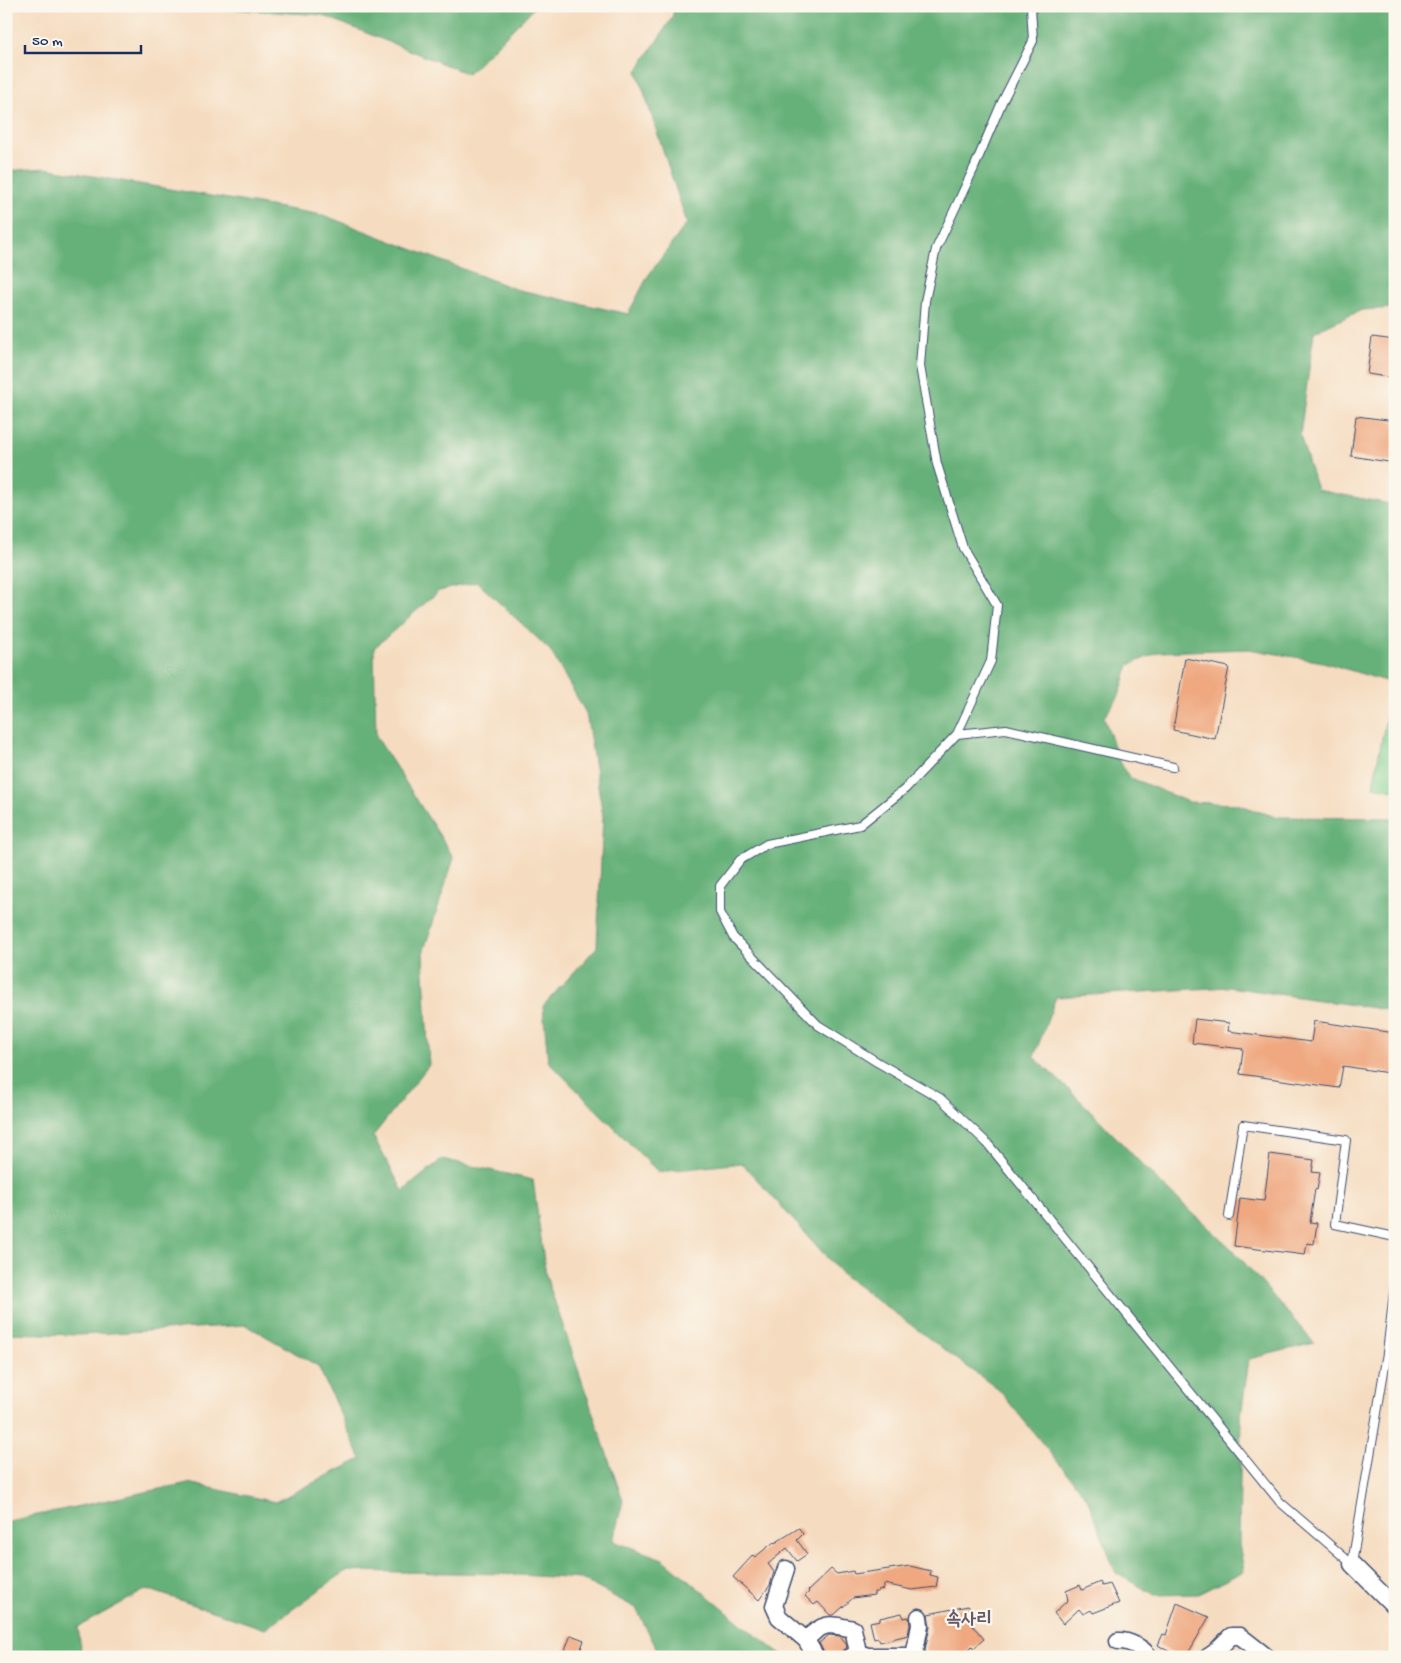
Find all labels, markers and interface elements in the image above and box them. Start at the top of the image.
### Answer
scale bar [25,22,141,54]
text: 50 m [32,33,63,51]
district label: 속사리 [946,1609,992,1632]

